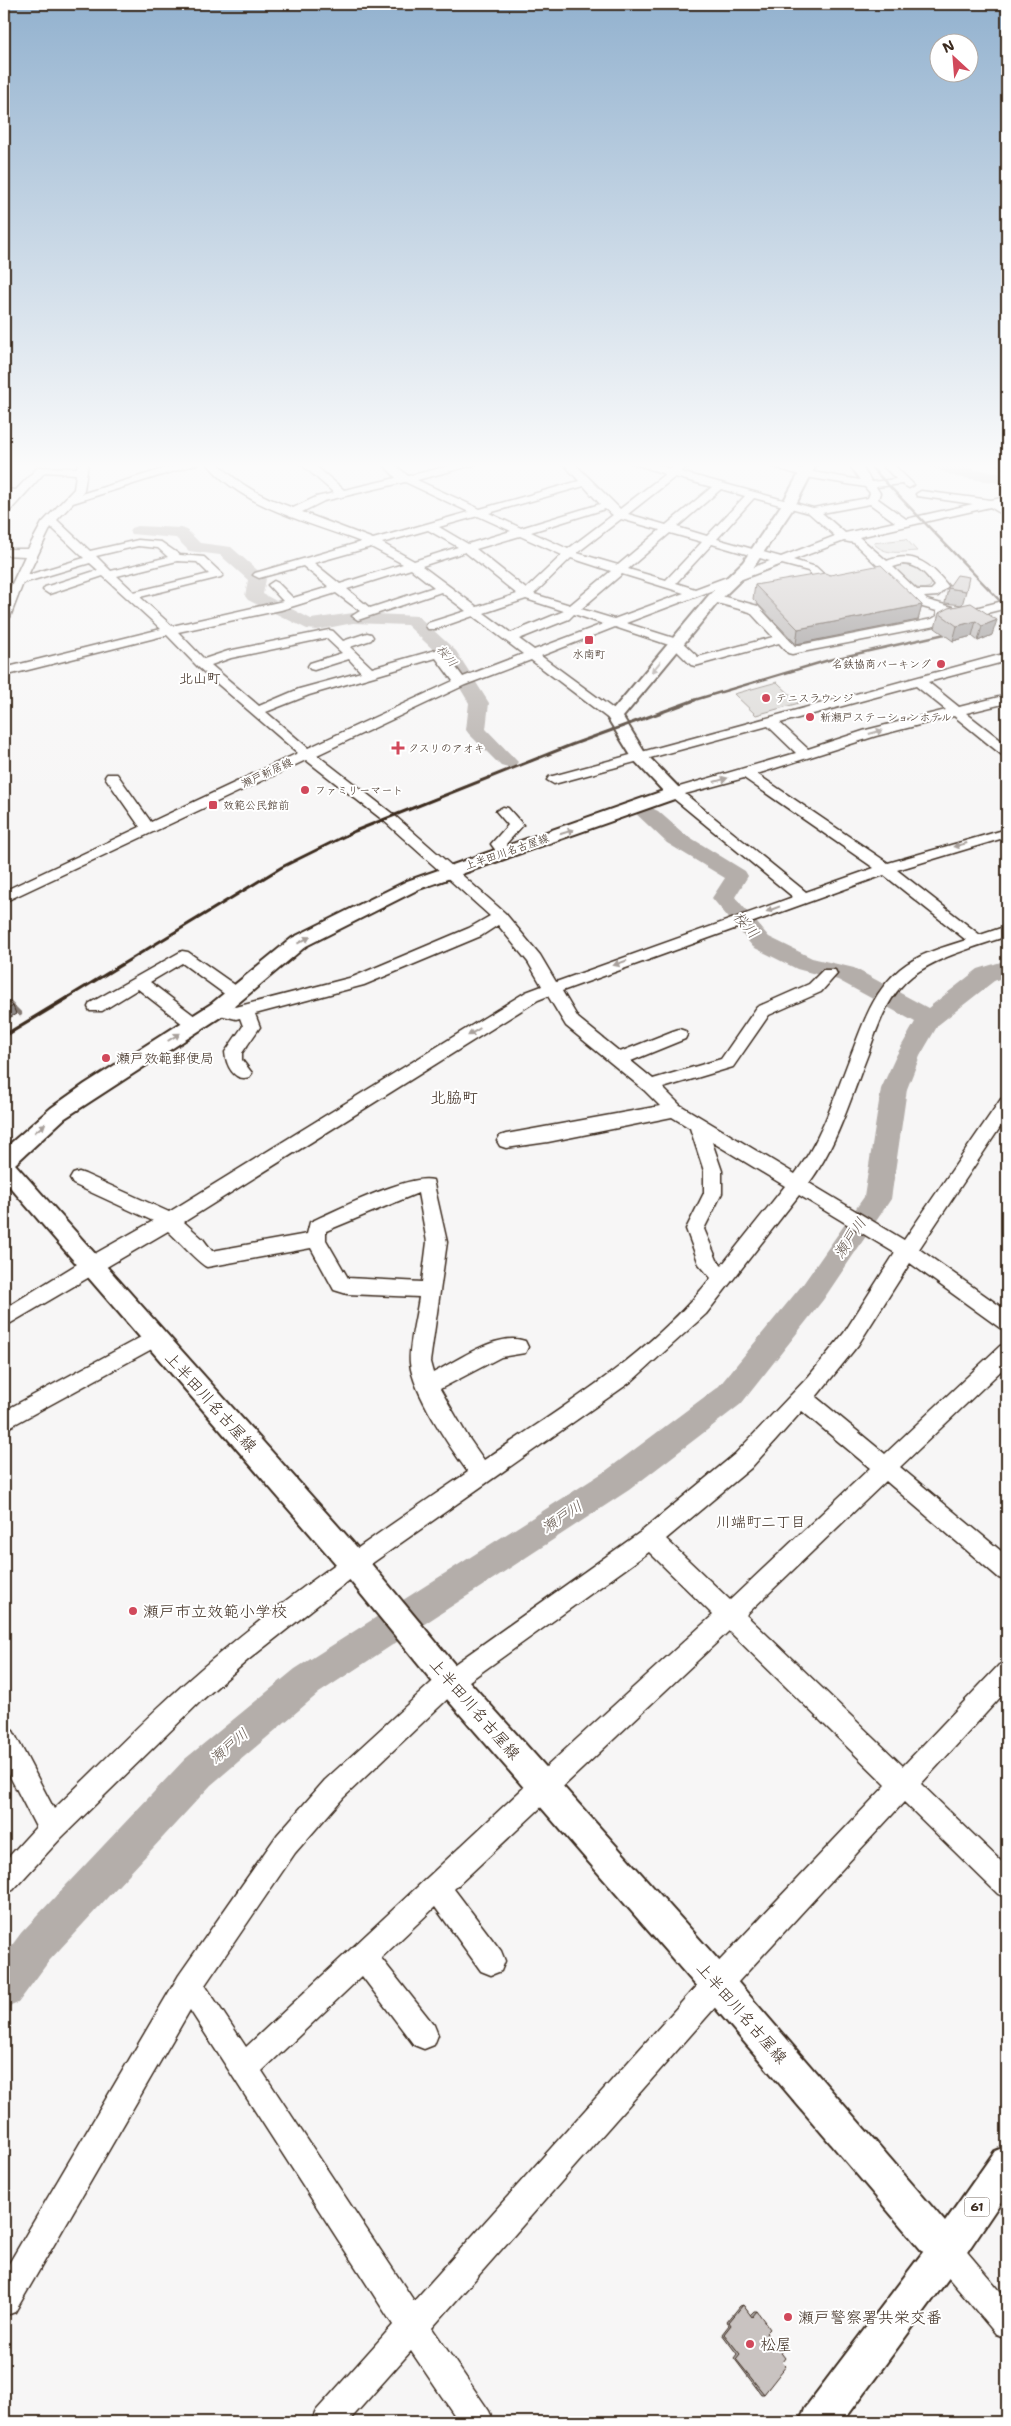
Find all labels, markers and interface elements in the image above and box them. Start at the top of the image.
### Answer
north arrow [928,32,978,82]
text: N [939,36,957,57]
marker: 水南町 [583,634,595,646]
water label: 桜川 [433,642,461,670]
place label: 水南町 [573,647,606,662]
place label: 名鉄協商パーキング [832,657,931,672]
marker: 名鉄協商パーキング [935,658,947,670]
one-way arrow [651,660,662,673]
district label: 北山町 [179,669,221,687]
place label: テニスラウンジ [776,691,853,706]
marker: テニスラウンジ [760,692,772,704]
place label: 新瀬戸ステーションホテル [820,710,952,725]
marker: 新瀬戸ステーションホテル [804,711,816,723]
one-way arrow [868,727,883,735]
place label: クスリのアオキ [408,741,485,756]
marker: クスリのアオキ [392,742,404,754]
street label: 瀬戸新居線 [239,755,295,791]
one-way arrow [713,776,728,784]
place label: ファミリーマート [315,783,403,798]
marker: ファミリーマート [299,784,311,796]
place label: 效範公民館前 [223,798,289,813]
marker: 效範公民館前 [207,799,219,811]
one-way arrow [560,827,575,835]
street label: 上半田川名古屋線 [463,831,551,873]
one-way arrow [953,842,968,850]
one-way arrow [765,905,780,913]
water label: 桜川 [729,907,763,943]
one-way arrow [297,936,311,944]
one-way arrow [612,959,627,967]
one-way arrow [467,1027,480,1036]
one-way arrow [168,1032,181,1041]
place label: 瀬戸效範郵便局 [116,1049,214,1067]
marker: 瀬戸效範郵便局 [100,1052,112,1064]
district label: 北脇町 [430,1087,478,1108]
one-way arrow [33,1123,46,1134]
water label: 瀬戸川 [829,1214,871,1262]
street label: 上半田川名古屋線 [160,1347,262,1457]
water label: 瀬戸川 [538,1496,586,1538]
district label: 川端町二丁目 [716,1512,806,1532]
place label: 瀬戸市立效範小学校 [143,1601,287,1622]
marker: 瀬戸市立效範小学校 [127,1605,139,1617]
street label: 上半田川名古屋線 [425,1654,525,1764]
water label: 瀬戸川 [205,1724,253,1768]
street label: 上半田川名古屋線 [692,1958,792,2068]
road number: 61 [964,2198,990,2216]
place label: 瀬戸警察署共栄交番 [798,2307,942,2328]
marker: 瀬戸警察署共栄交番 [782,2311,794,2323]
place label: 松屋 [760,2334,792,2355]
marker: 松屋 [744,2338,756,2350]

